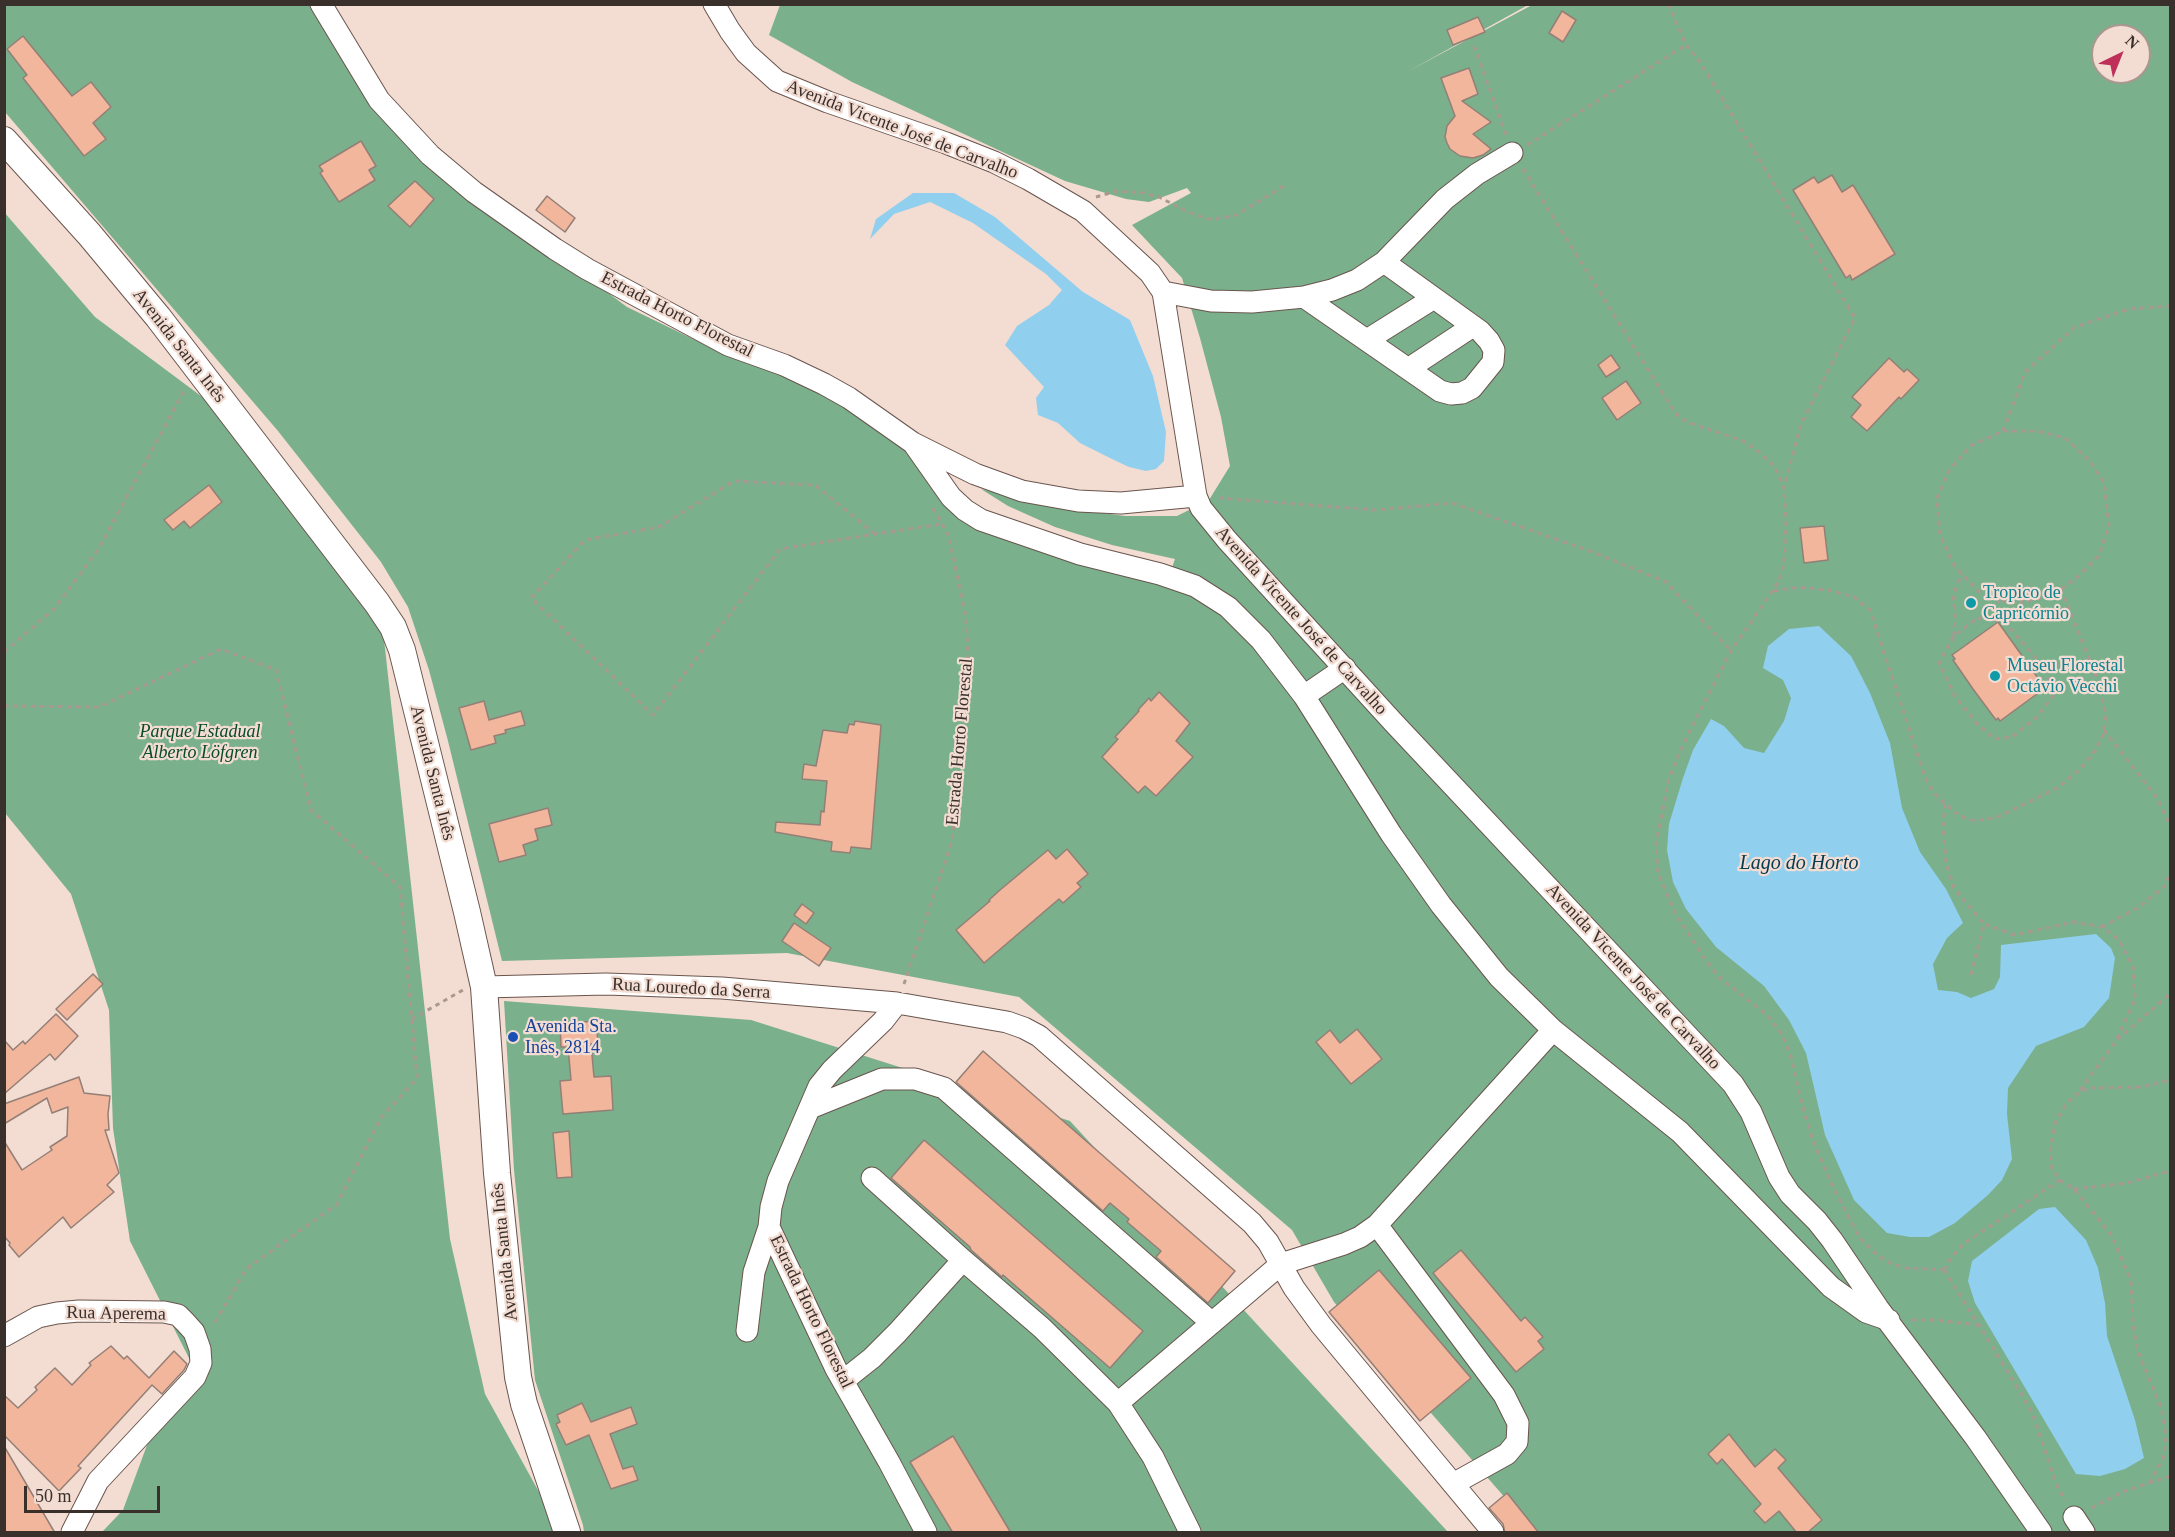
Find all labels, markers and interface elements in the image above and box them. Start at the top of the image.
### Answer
north arrow [2091,24,2151,84]
text: N [2122,32,2142,52]
street label: Avenida Vicente José de Carvalho [783,76,1021,184]
street label: Estrada Horto Florestal [597,267,757,363]
street label: Avenida Santa Inês [128,285,230,407]
street label: Avenida Vicente José de Carvalho [1211,522,1391,720]
place label: Tropico de Capricórnio [1983,582,2069,624]
marker: Tropico de Capricórnio [1964,596,1978,610]
place label: Museu Florestal Octávio Vecchi [2007,655,2123,698]
street label: Estrada Horto Florestal [942,657,978,827]
marker: Museu Florestal Octávio Vecchi [1988,669,2002,683]
street label: Avenida Santa Inês [405,703,459,843]
park label: Parque Estadual Alberto Löfgren [140,721,260,764]
water label: Lago do Horto [1740,852,1858,876]
street label: Avenida Vicente José de Carvalho [1541,879,1725,1075]
street label: Rua Louredo da Serra [611,974,771,1004]
place label: Avenida Sta. Inês, 2814 [525,1016,617,1058]
marker: Avenida Sta. Inês, 2814 [506,1030,520,1044]
street label: Avenida Santa Inês [487,1182,523,1322]
street label: Estrada Horto Florestal [764,1232,858,1392]
street label: Rua Aperema [66,1302,166,1326]
scale bar [27,1474,164,1512]
text: 50 m [35,1486,72,1506]

